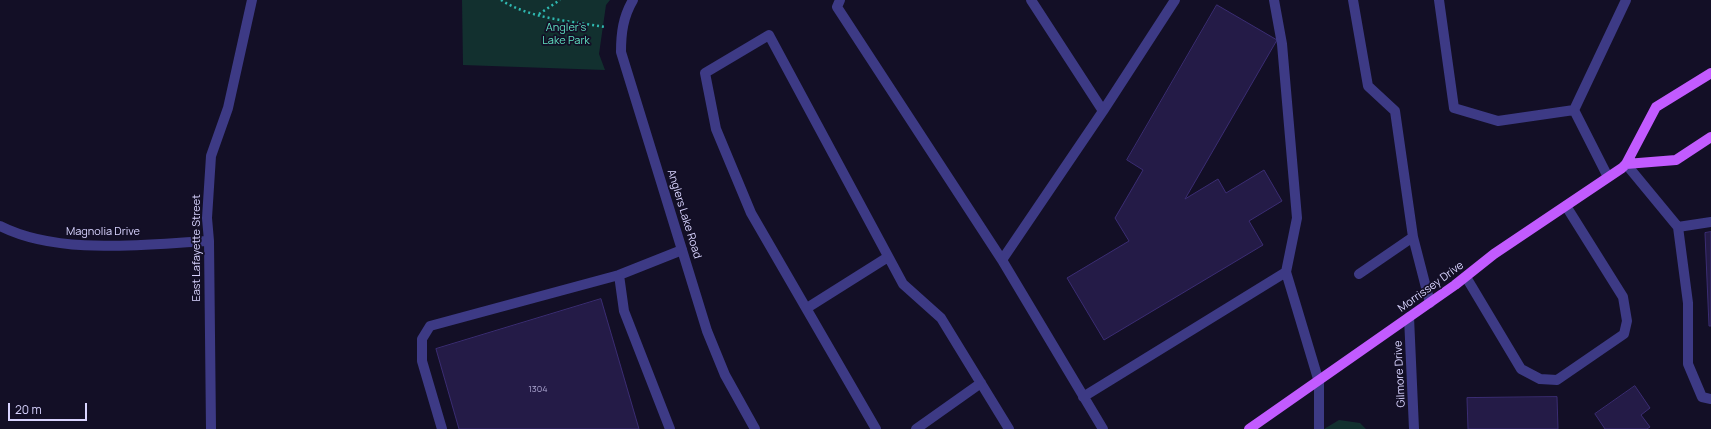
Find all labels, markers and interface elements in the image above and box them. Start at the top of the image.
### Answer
park label: Angler’s Lake Park [542,21,590,47]
street label: Anglers Lake Road [664,168,704,260]
street label: East Lafayette Street [190,194,204,302]
street label: Magnolia Drive [66,225,140,239]
street label: Morrissey Drive [1396,259,1466,315]
street label: Gilmore Drive [1392,340,1408,408]
house number: 1304 [528,384,548,394]
scale bar [10,395,89,421]
text: 20 m [15,401,42,418]

